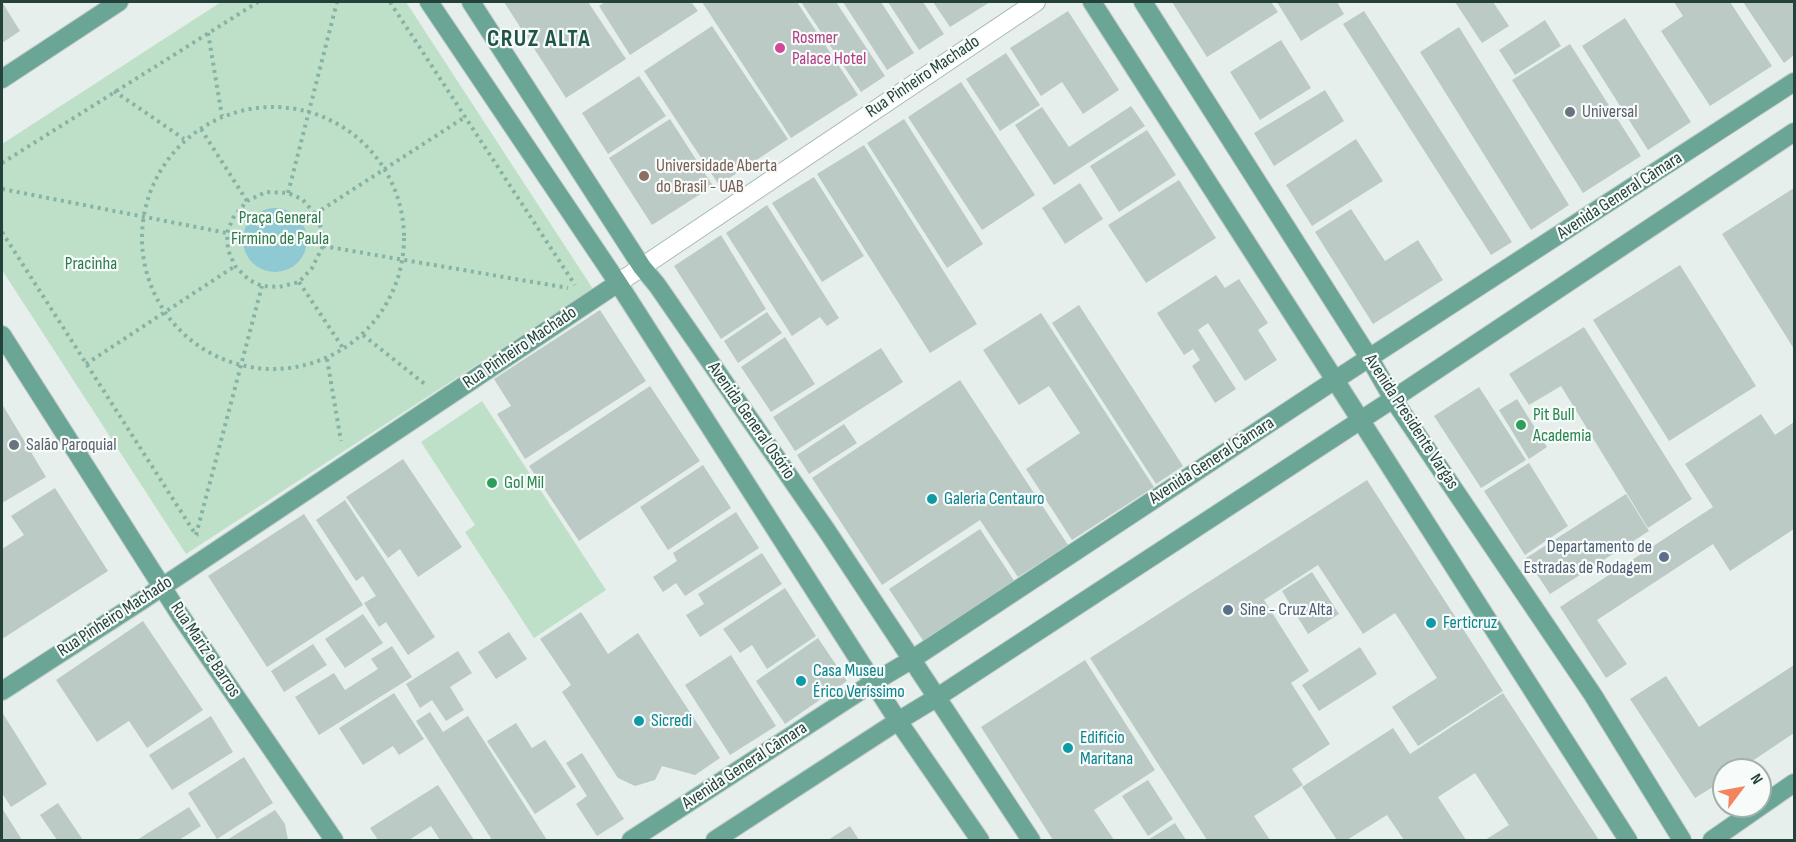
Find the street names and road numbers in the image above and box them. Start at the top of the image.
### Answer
street label: Rua Pinheiro Machado [862,31,984,123]
street label: Avenida General Câmara [1553,148,1687,244]
street label: Rua Pinheiro Machado [459,302,581,394]
street label: Avenida Presidente Vargas [1359,350,1463,494]
street label: Avenida General Osório [703,358,799,484]
street label: Avenida General Câmara [1145,413,1279,509]
street label: Rua Pinheiro Machado [54,572,176,662]
street label: Rua Mariz e Barros [165,598,245,702]
street label: Avenida General Câmara [678,718,812,814]

